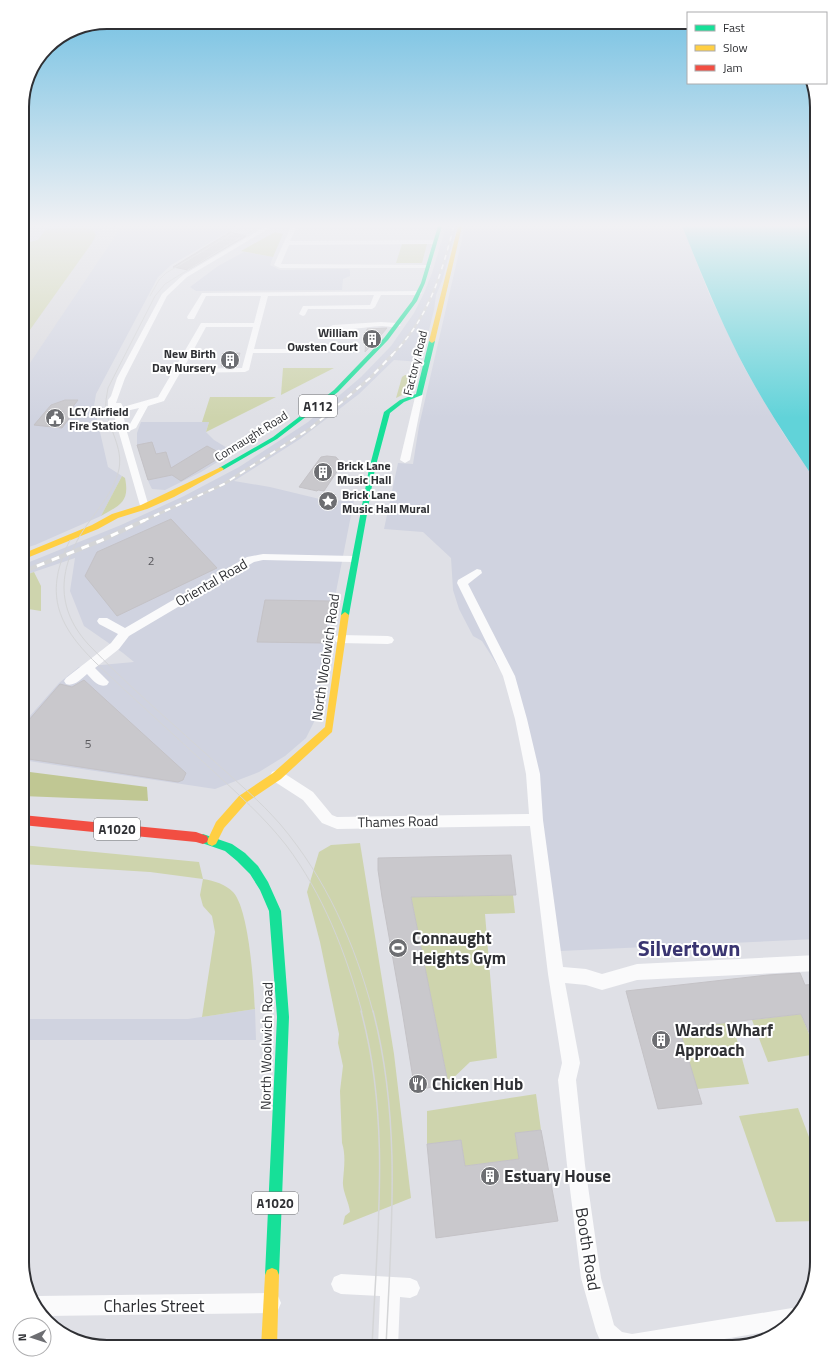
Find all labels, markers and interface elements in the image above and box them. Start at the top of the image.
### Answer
legend [687,12,827,84]
text: Fast [723,18,746,37]
text: Slow [723,38,748,57]
text: Jam [723,58,743,77]
place label: William Owsten Court [287,323,359,356]
building icon: William Owsten Court [361,328,383,350]
street label: Factory Road [398,329,432,397]
place label: New Birth Day Nursery [152,344,216,377]
building icon: New Birth Day Nursery [219,349,241,371]
road number: A112 [299,395,337,417]
place label: LCY Airfield Fire Station [69,402,129,435]
street label: Connaught Road [211,406,291,466]
public building icon: LCY Airfield Fire Station [44,407,66,429]
place label: Brick Lane Music Hall [337,456,391,489]
building icon: Brick Lane Music Hall [312,461,334,483]
place label: Brick Lane Music Hall Mural [342,485,430,518]
place icon: Brick Lane Music Hall Mural [317,490,339,512]
house number: 2 [148,551,154,570]
street label: Oriental Road [171,553,251,611]
street label: North Woolwich Road [306,592,344,722]
house number: 5 [85,734,92,753]
street label: Thames Road [358,810,438,832]
road number: A1020 [94,818,140,840]
place label: Connaught Heights Gym [412,925,506,971]
district label: Silvertown [638,931,740,965]
sports icon: Connaught Heights Gym [387,937,409,959]
street label: North Woolwich Road [254,982,278,1110]
place label: Wards Wharf Approach [675,1017,773,1063]
building icon: Wards Wharf Approach [650,1029,672,1051]
place label: Chicken Hub [432,1071,523,1097]
restaurant icon: Chicken Hub [407,1073,429,1095]
place label: Estuary House [504,1163,611,1189]
building icon: Estuary House [479,1165,501,1187]
road number: A1020 [252,1192,298,1214]
street label: Booth Road [569,1205,607,1293]
street label: Charles Street [104,1293,204,1319]
north arrow [12,1317,52,1357]
text: N [14,1333,30,1342]

